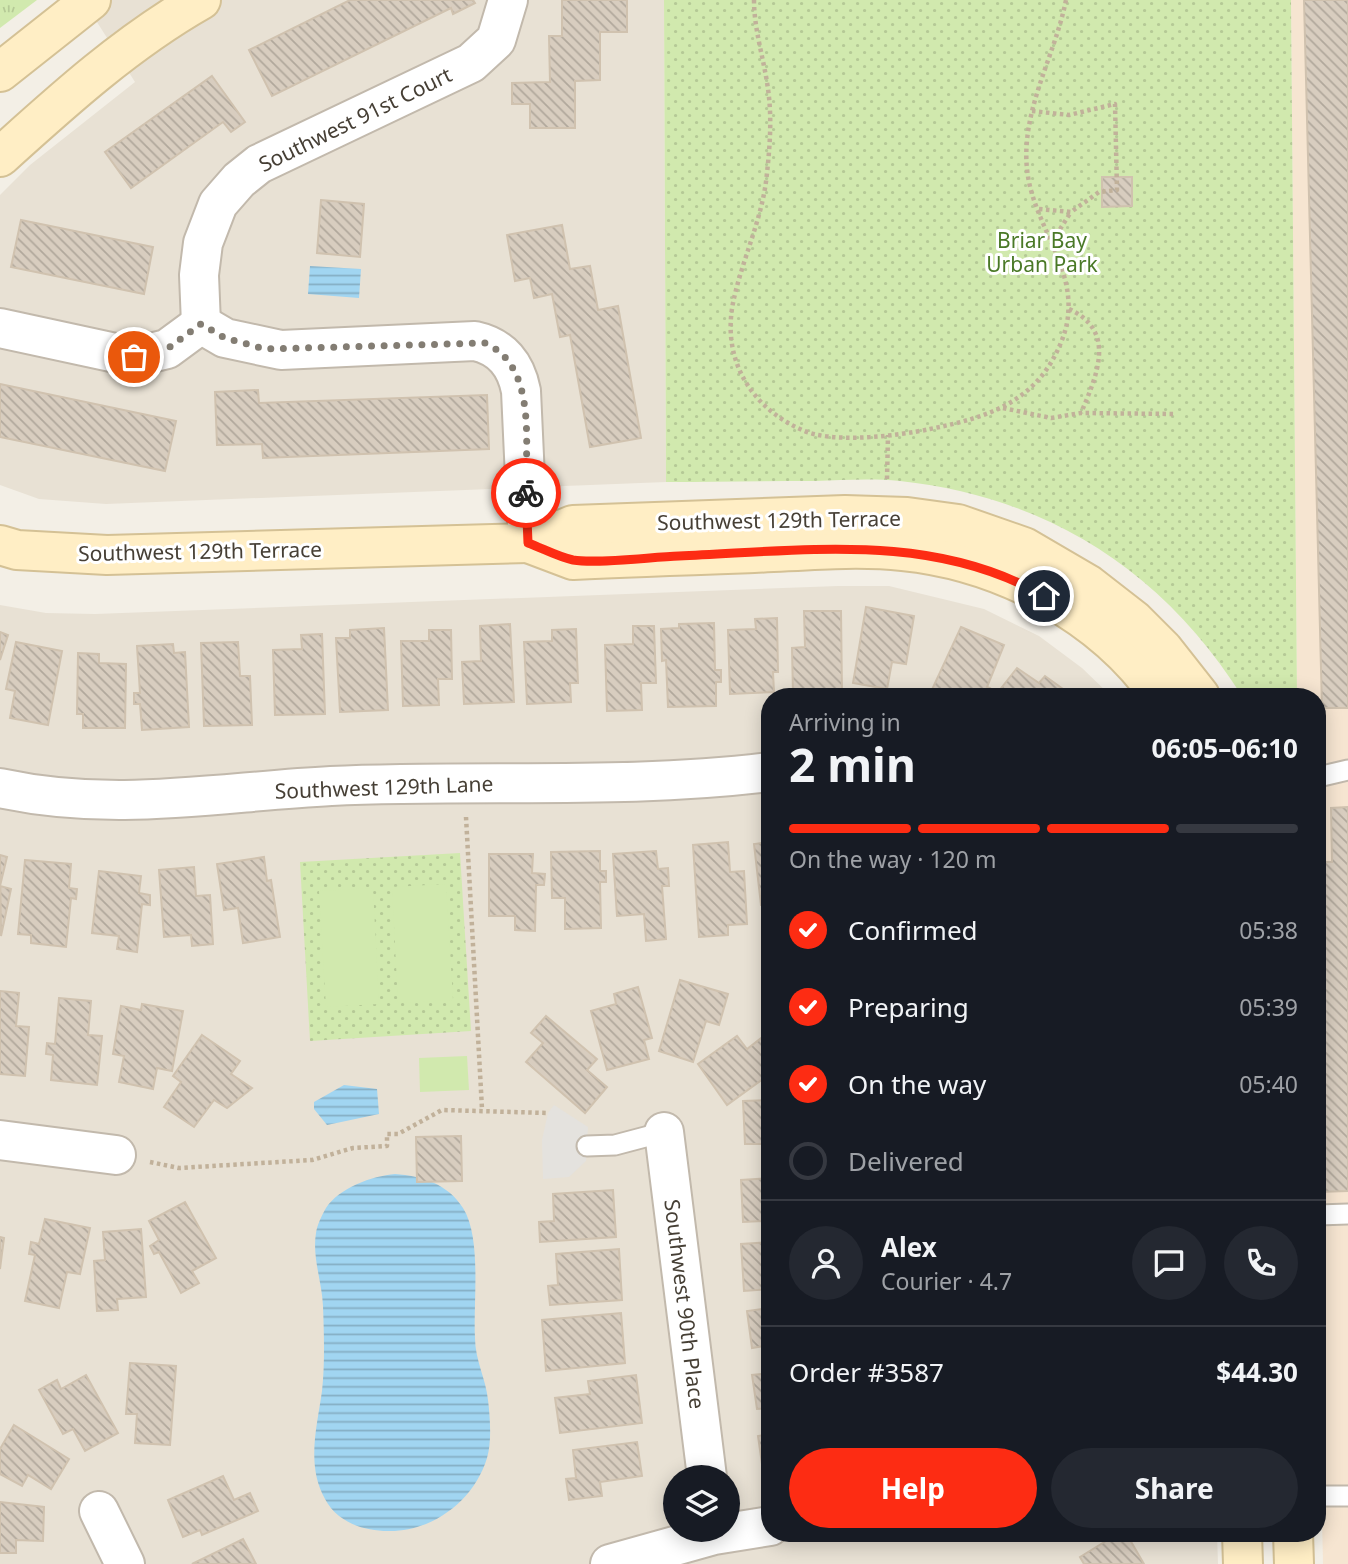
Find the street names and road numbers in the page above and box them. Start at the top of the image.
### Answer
street label: Southwest 91st Court [254,60,457,178]
street label: Southwest 129th Terrace [657,504,901,536]
street label: Southwest 129th Terrace [78,535,322,567]
street label: Southwest 129th Lane [274,769,494,805]
street label: Southwest 90th Place [658,1198,712,1410]

